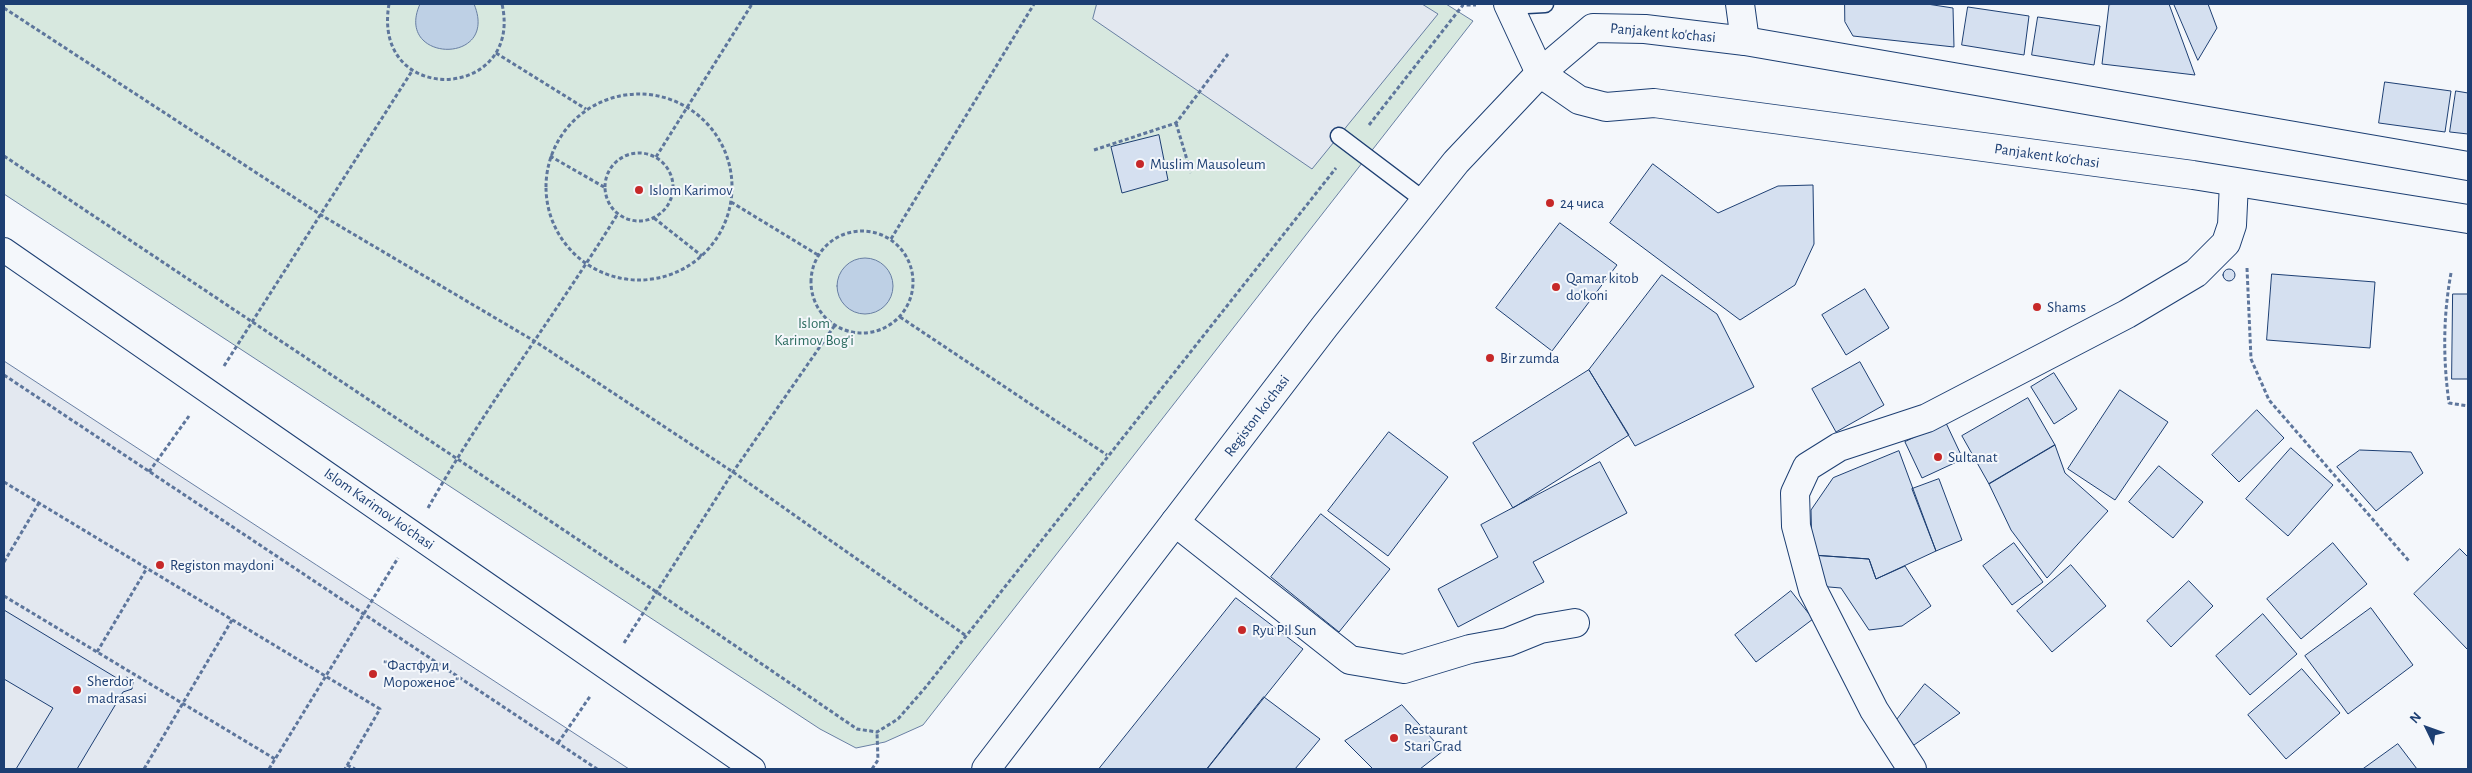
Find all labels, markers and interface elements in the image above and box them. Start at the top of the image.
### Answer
street label: Panjakent ko'chasi [1609,19,1717,47]
street label: Panjakent ko'chasi [1993,140,2101,172]
place label: Muslim Mausoleum [1150,155,1266,173]
marker: Muslim Mausoleum [1134,158,1146,170]
place label: Islom Karimov [649,181,732,199]
marker: Islom Karimov [633,184,645,196]
place label: 24 чиса [1560,194,1604,212]
marker: 24 чиса [1544,197,1556,209]
place label: Qamar kitob do'koni [1566,269,1639,304]
marker: Qamar kitob do'koni [1550,281,1562,293]
place label: Shams [2047,298,2086,316]
marker: Shams [2031,301,2043,313]
park label: Islom Karimov Bog'i [774,314,854,349]
place label: Bir zumda [1500,349,1559,367]
marker: Bir zumda [1484,352,1496,364]
street label: Registon ko'chasi [1220,372,1294,460]
place label: Sultanat [1948,448,1997,466]
marker: Sultanat [1932,451,1944,463]
street label: Islom Karimov ko'chasi [320,464,438,554]
place label: Registon maydoni [170,556,274,574]
marker: Registon maydoni [154,559,166,571]
place label: Ryu Pil Sun [1252,621,1316,639]
marker: Ryu Pil Sun [1236,624,1248,636]
place label: "Фастфуд и Мороженое" [383,656,459,691]
marker: "Фастфуд и Мороженое" [367,668,379,680]
place label: Sherdor madrasasi [87,672,147,707]
marker: Sherdor madrasasi [71,684,83,696]
north arrow [2402,703,2452,753]
text: N [2407,710,2424,726]
place label: Restaurant Stari Grad [1404,720,1467,755]
marker: Restaurant Stari Grad [1388,732,1400,744]

